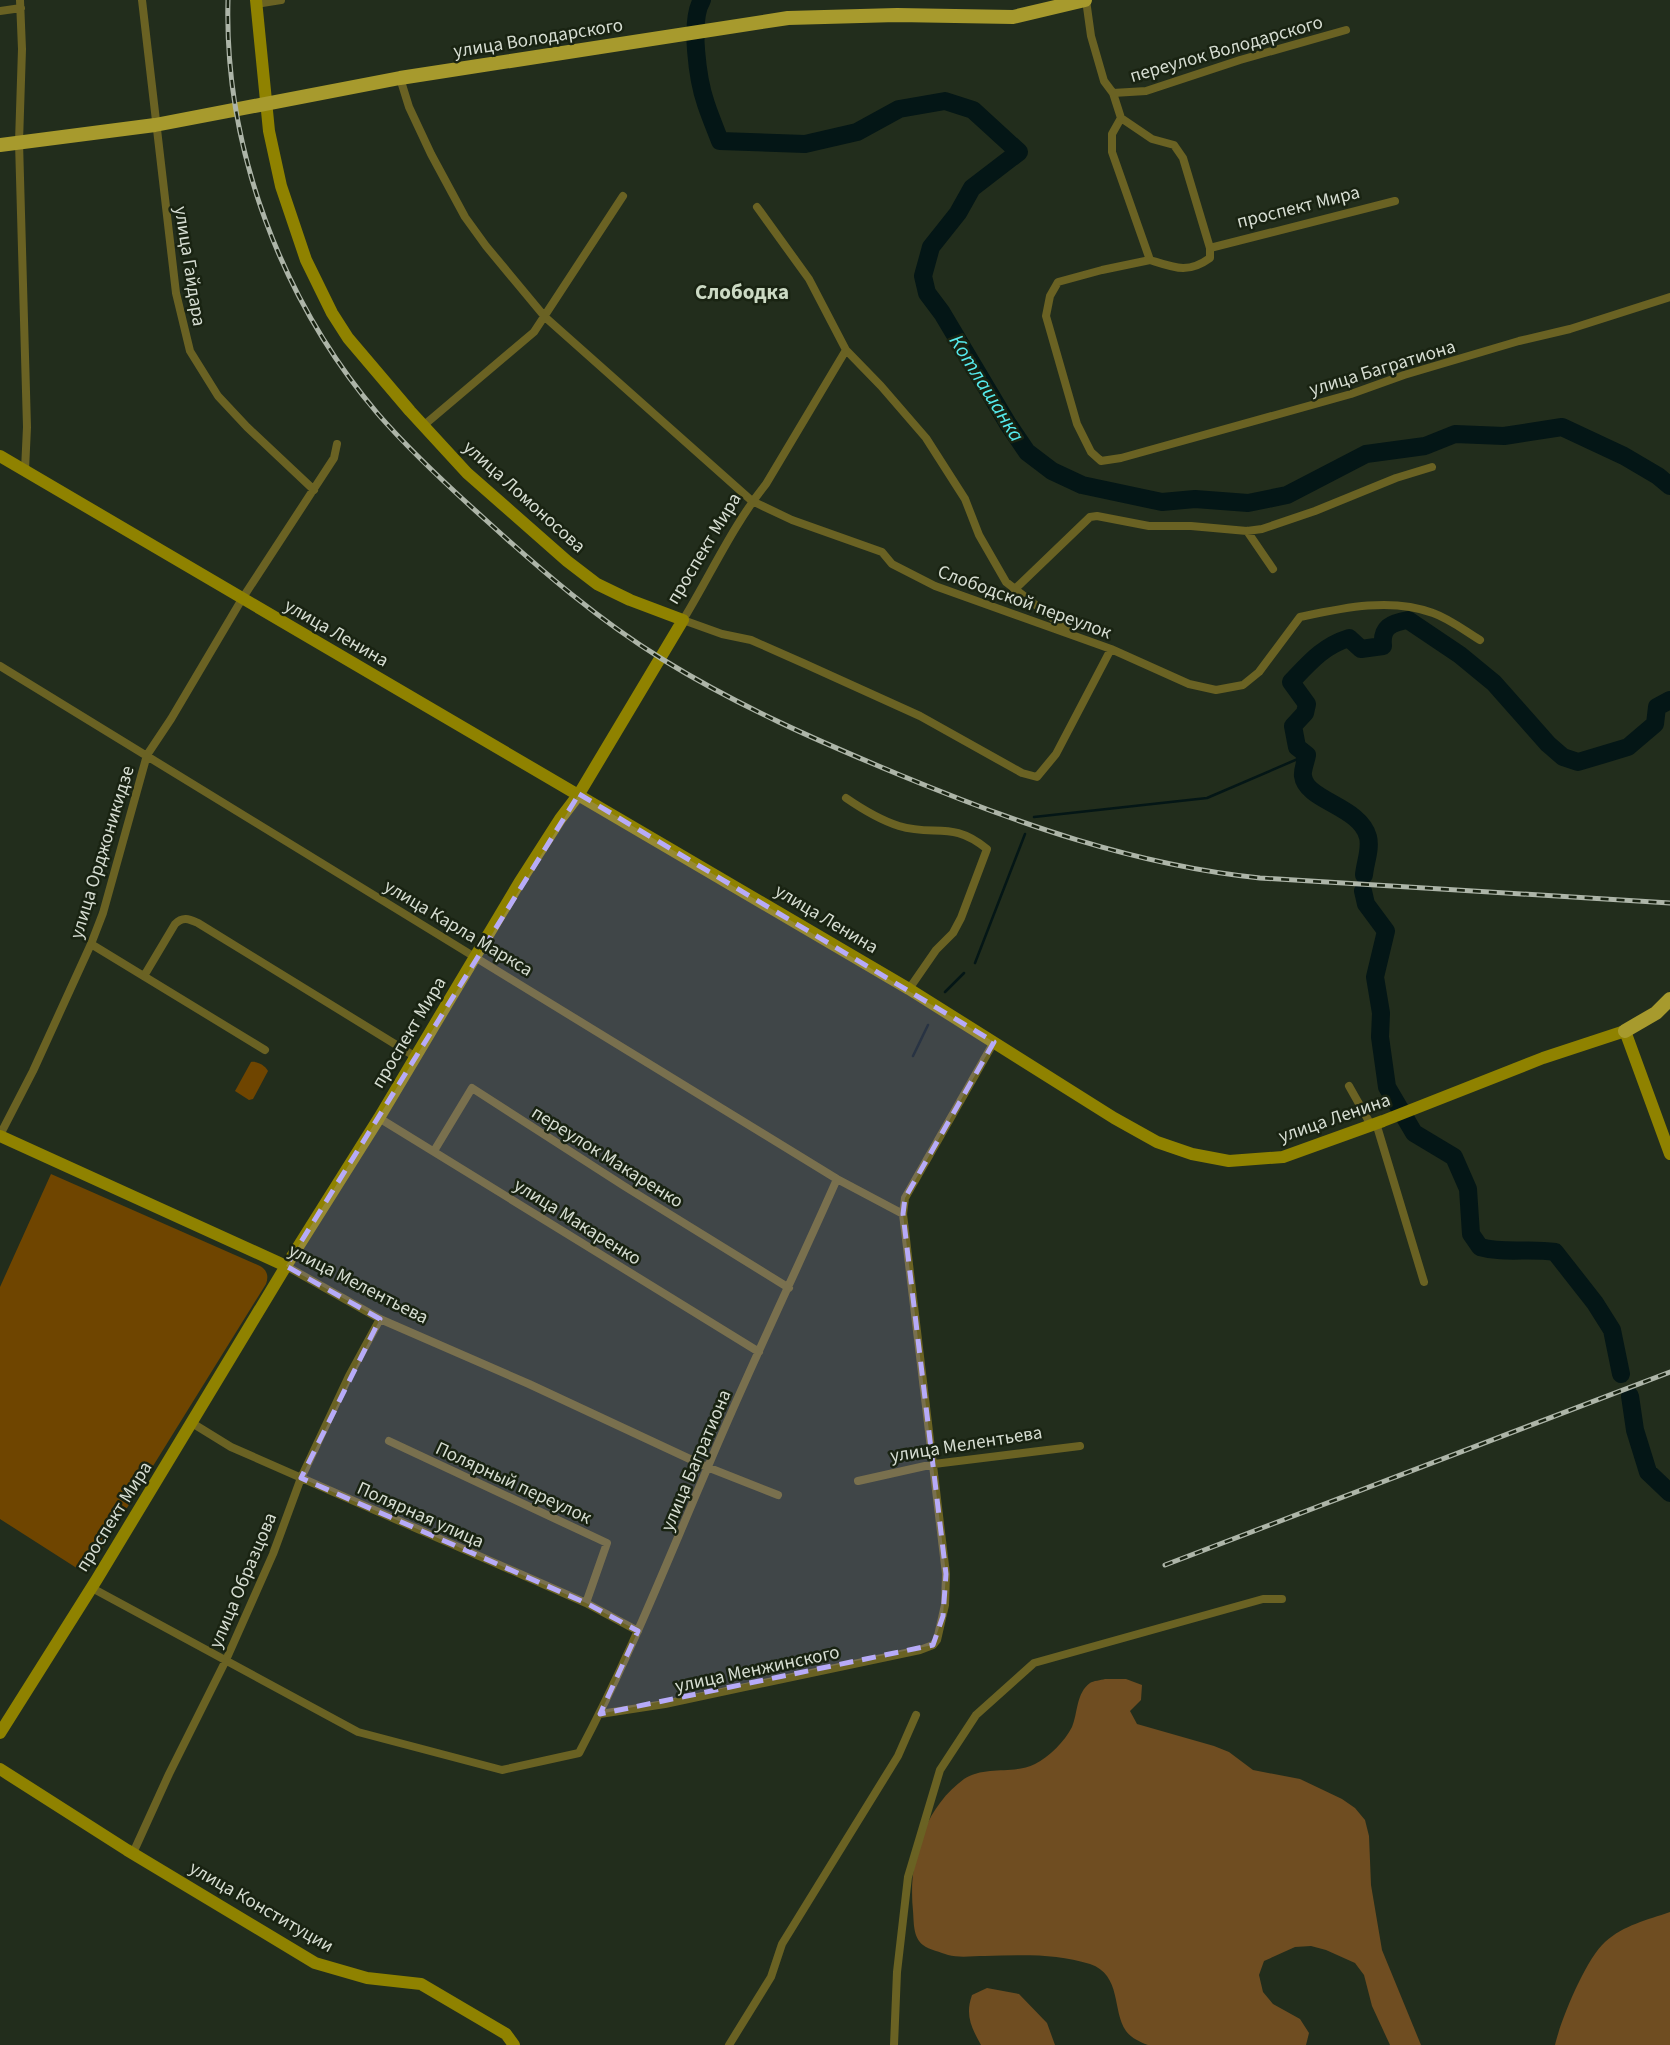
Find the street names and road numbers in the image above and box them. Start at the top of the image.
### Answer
street label: переулок Володарского [1127,9,1326,90]
street label: улица Володарского [452,12,625,65]
street label: проспект Мира [1234,179,1363,236]
street label: улица Гайдара [167,204,212,328]
street label: улица Багратиона [1306,333,1459,404]
street label: улица Ломоносова [457,435,591,560]
street label: проспект Мира [660,488,748,610]
street label: Слободской переулок [934,558,1116,647]
street label: улица Ленина [279,592,394,674]
street label: улица Орджоникидзе [63,763,142,942]
street label: улица Карла Маркса [379,873,538,983]
street label: улица Ленина [769,878,883,961]
street label: проспект Мира [365,972,453,1094]
street label: улица Ленина [1275,1087,1394,1150]
street label: переулок Макаренко [526,1100,688,1215]
street label: улица Макаренко [508,1172,646,1272]
street label: улица Мелентьева [284,1237,433,1331]
street label: улица Багратиона [654,1386,738,1536]
street label: улица Мелентьева [888,1419,1044,1470]
street label: Полярный переулок [431,1435,596,1532]
street label: проспект Мира [69,1456,159,1577]
street label: Полярная улица [352,1475,488,1555]
street label: улица Образцова [203,1508,284,1653]
street label: улица Менжинского [673,1639,842,1700]
street label: улица Конституции [184,1855,339,1960]

